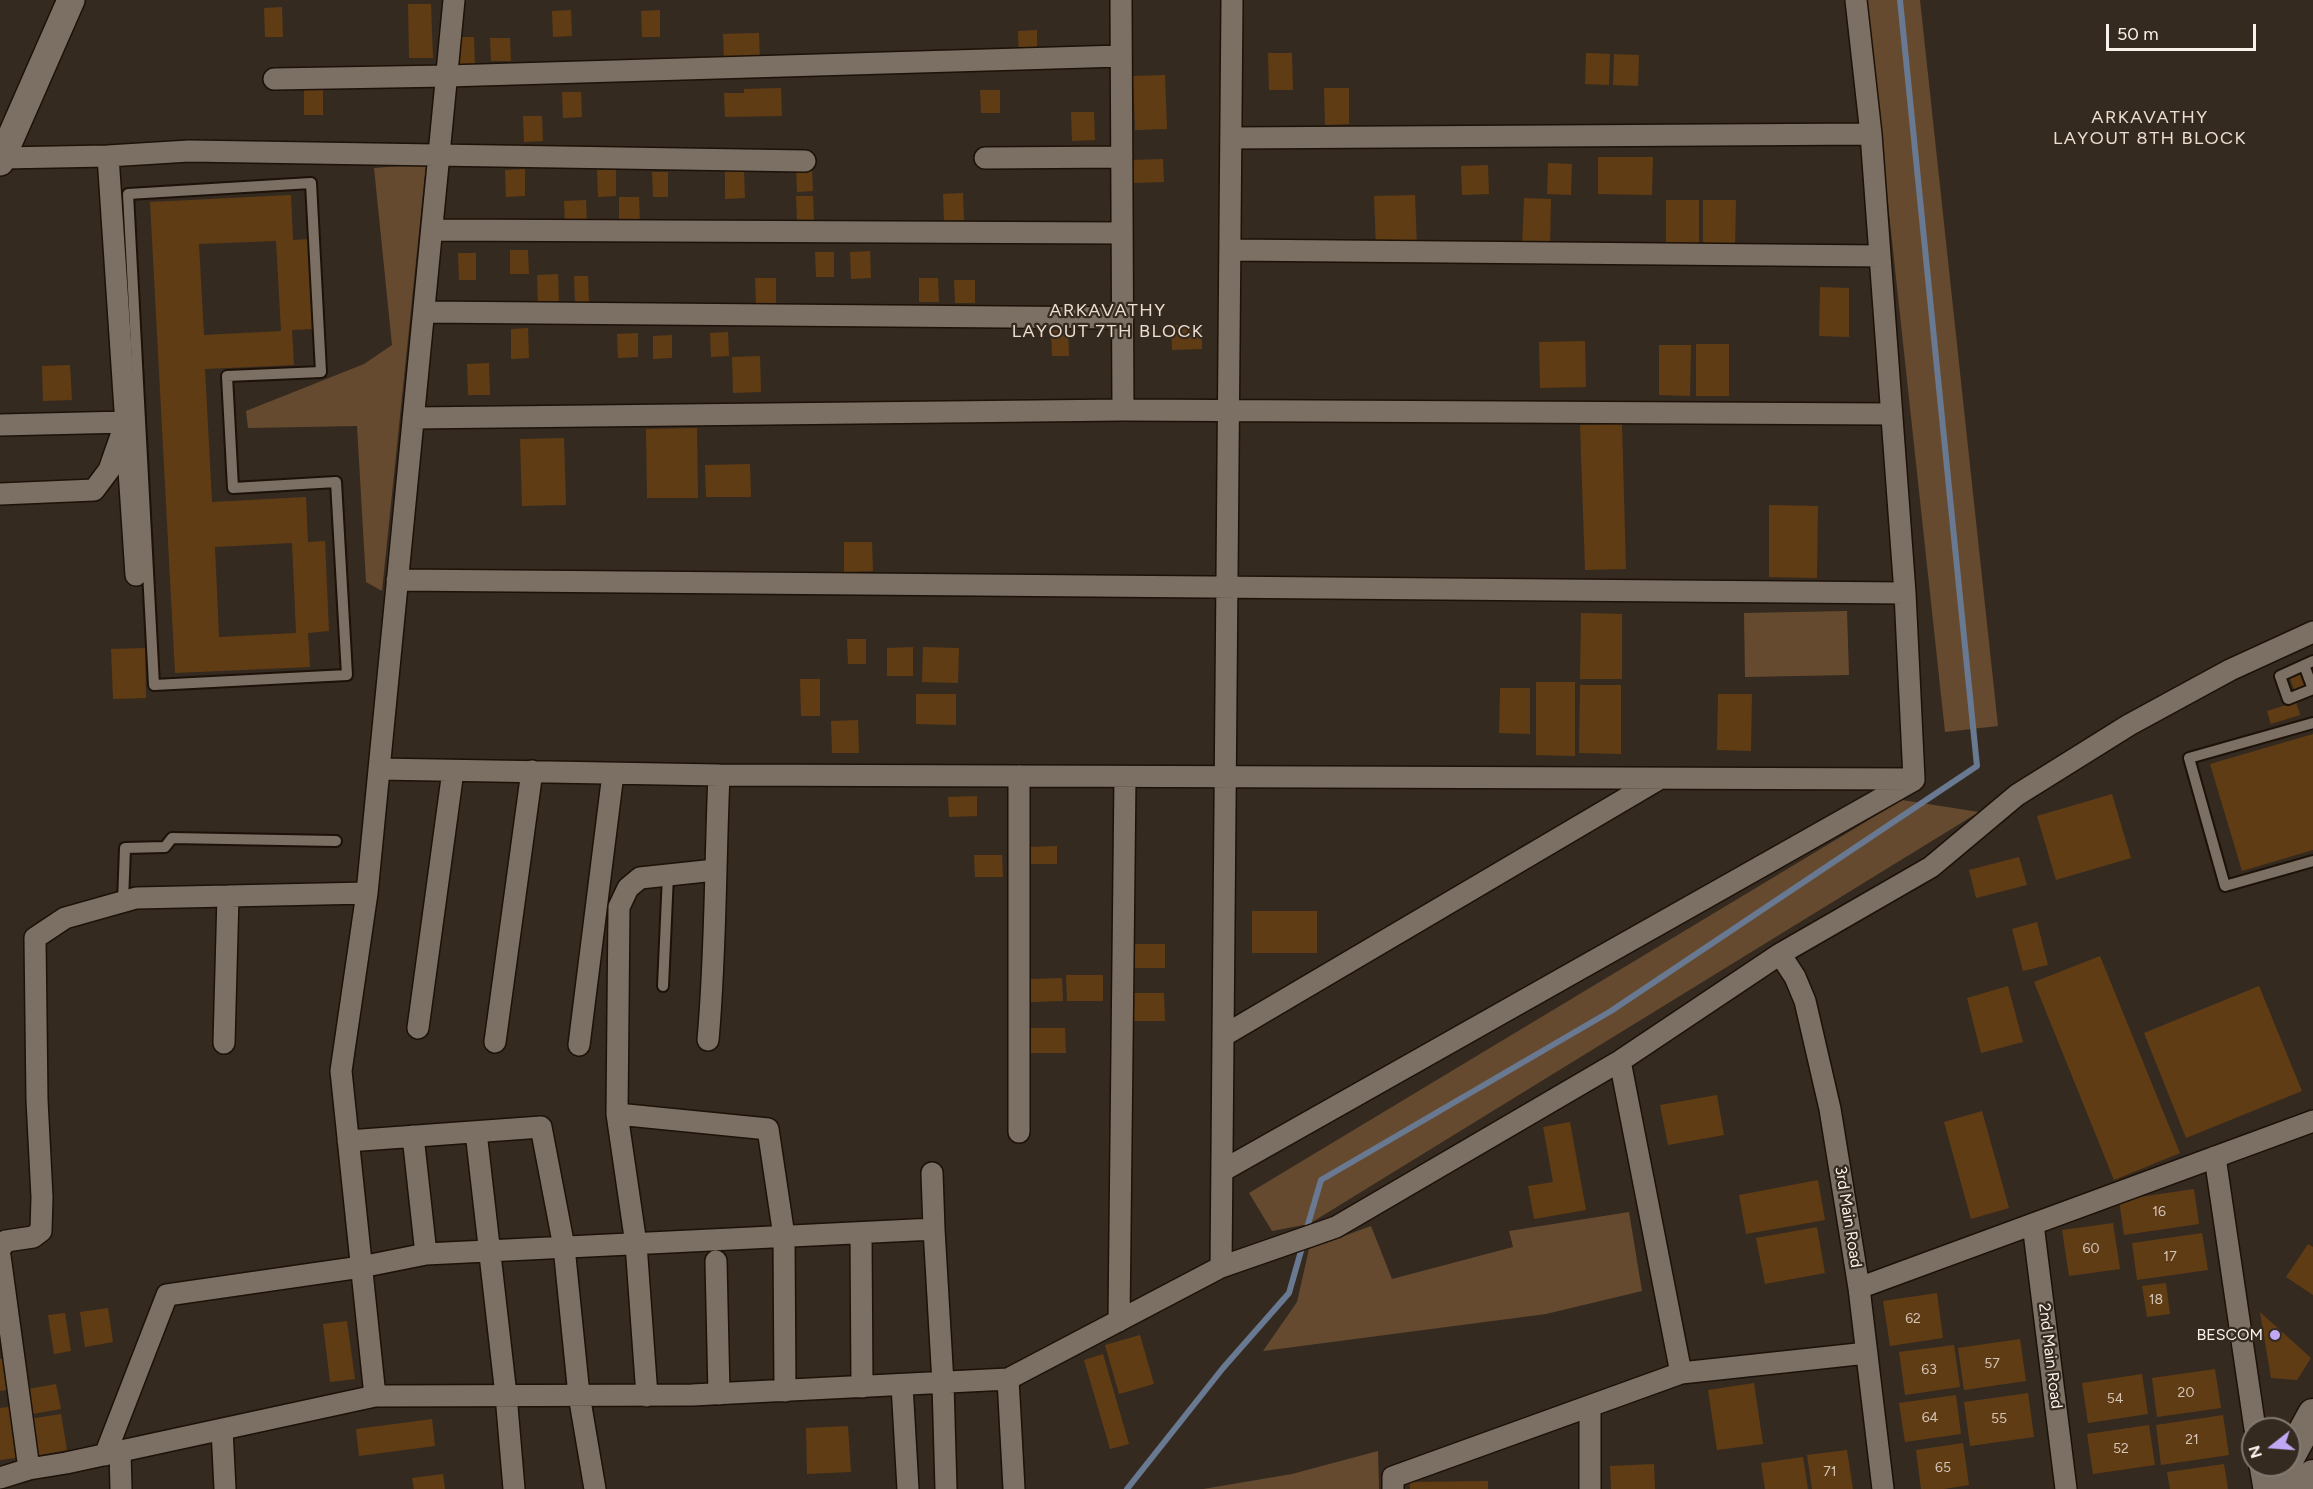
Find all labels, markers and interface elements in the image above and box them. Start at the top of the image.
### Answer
scale bar [2109,12,2259,50]
text: 50 m [2117,23,2159,45]
district label: ARKAVATHY LAYOUT 8TH BLOCK [2053,107,2247,150]
district label: ARKAVATHY LAYOUT 7TH BLOCK [1012,300,1204,342]
street label: 3rd Main Road [1830,1165,1866,1269]
house number: 16 [2152,1204,2166,1220]
house number: 60 [2083,1241,2099,1257]
house number: 17 [2163,1249,2177,1265]
house number: 18 [2149,1292,2163,1308]
street label: 2nd Main Road [2034,1302,2066,1410]
house number: 62 [1905,1311,1921,1327]
place label: BESCOM [2196,1325,2263,1345]
marker: BESCOM [2268,1328,2282,1342]
house number: 57 [1984,1356,2000,1372]
house number: 63 [1921,1362,1937,1378]
house number: 20 [2178,1385,2194,1401]
house number: 54 [2107,1391,2123,1407]
house number: 64 [1922,1410,1938,1426]
house number: 55 [1991,1411,2007,1427]
north arrow [2241,1417,2301,1477]
house number: 21 [2185,1432,2199,1448]
house number: 52 [2113,1441,2129,1457]
text: N [2244,1443,2266,1461]
house number: 65 [1935,1460,1951,1476]
house number: 71 [1823,1464,1837,1480]

